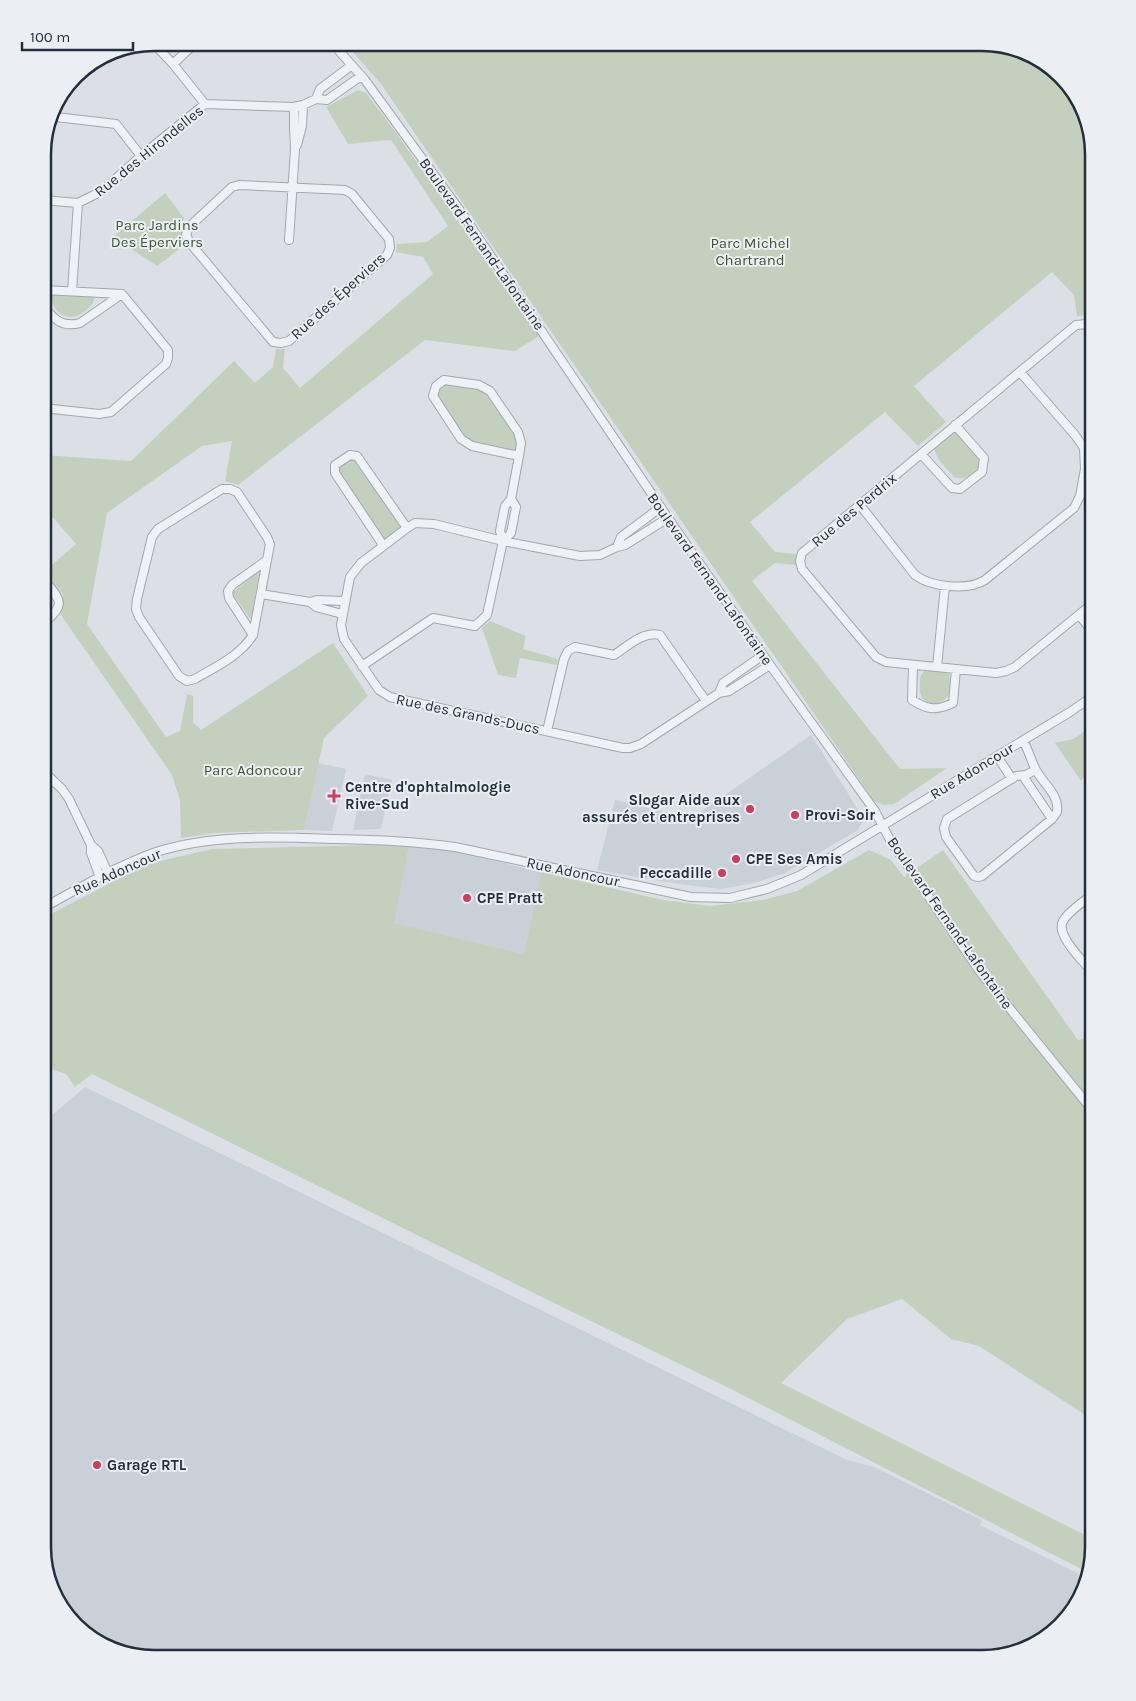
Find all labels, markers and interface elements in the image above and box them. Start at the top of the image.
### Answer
scale bar [22,20,134,52]
text: 100 m [30,28,70,46]
street label: Rue des Hirondelles [91,101,207,201]
street label: Boulevard Fernand-Lafontaine [416,154,548,334]
park label: Parc Jardins Des Éperviers [111,216,203,251]
park label: Parc Michel Chartrand [710,234,790,269]
street label: Rue des Éperviers [287,249,389,343]
street label: Rue des Perdrix [808,469,900,551]
street label: Boulevard Fernand-Lafontaine [644,489,776,669]
street label: Rue des Grands-Ducs [394,690,542,738]
street label: Rue Adoncour [927,739,1018,803]
park label: Parc Adoncour [204,761,303,779]
place label: Centre d'ophtalmologie Rive-Sud [345,778,511,813]
marker: Centre d'ophtalmologie Rive-Sud [327,789,341,803]
place label: Slogar Aide aux assurés et entreprises [582,791,741,826]
marker: Slogar Aide aux assurés et entreprises [744,803,756,815]
place label: Provi-Soir [805,806,875,824]
marker: Provi-Soir [789,809,801,821]
street label: Boulevard Fernand-Lafontaine [884,833,1016,1013]
street label: Rue Adoncour [70,844,164,899]
place label: CPE Ses Amis [746,850,843,868]
street label: Rue Adoncour [525,853,622,891]
marker: CPE Ses Amis [730,853,742,865]
place label: Peccadille [639,864,712,882]
marker: Peccadille [716,867,728,879]
place label: CPE Pratt [477,889,543,907]
marker: CPE Pratt [461,892,473,904]
place label: Garage RTL [107,1456,187,1474]
marker: Garage RTL [91,1459,103,1471]

